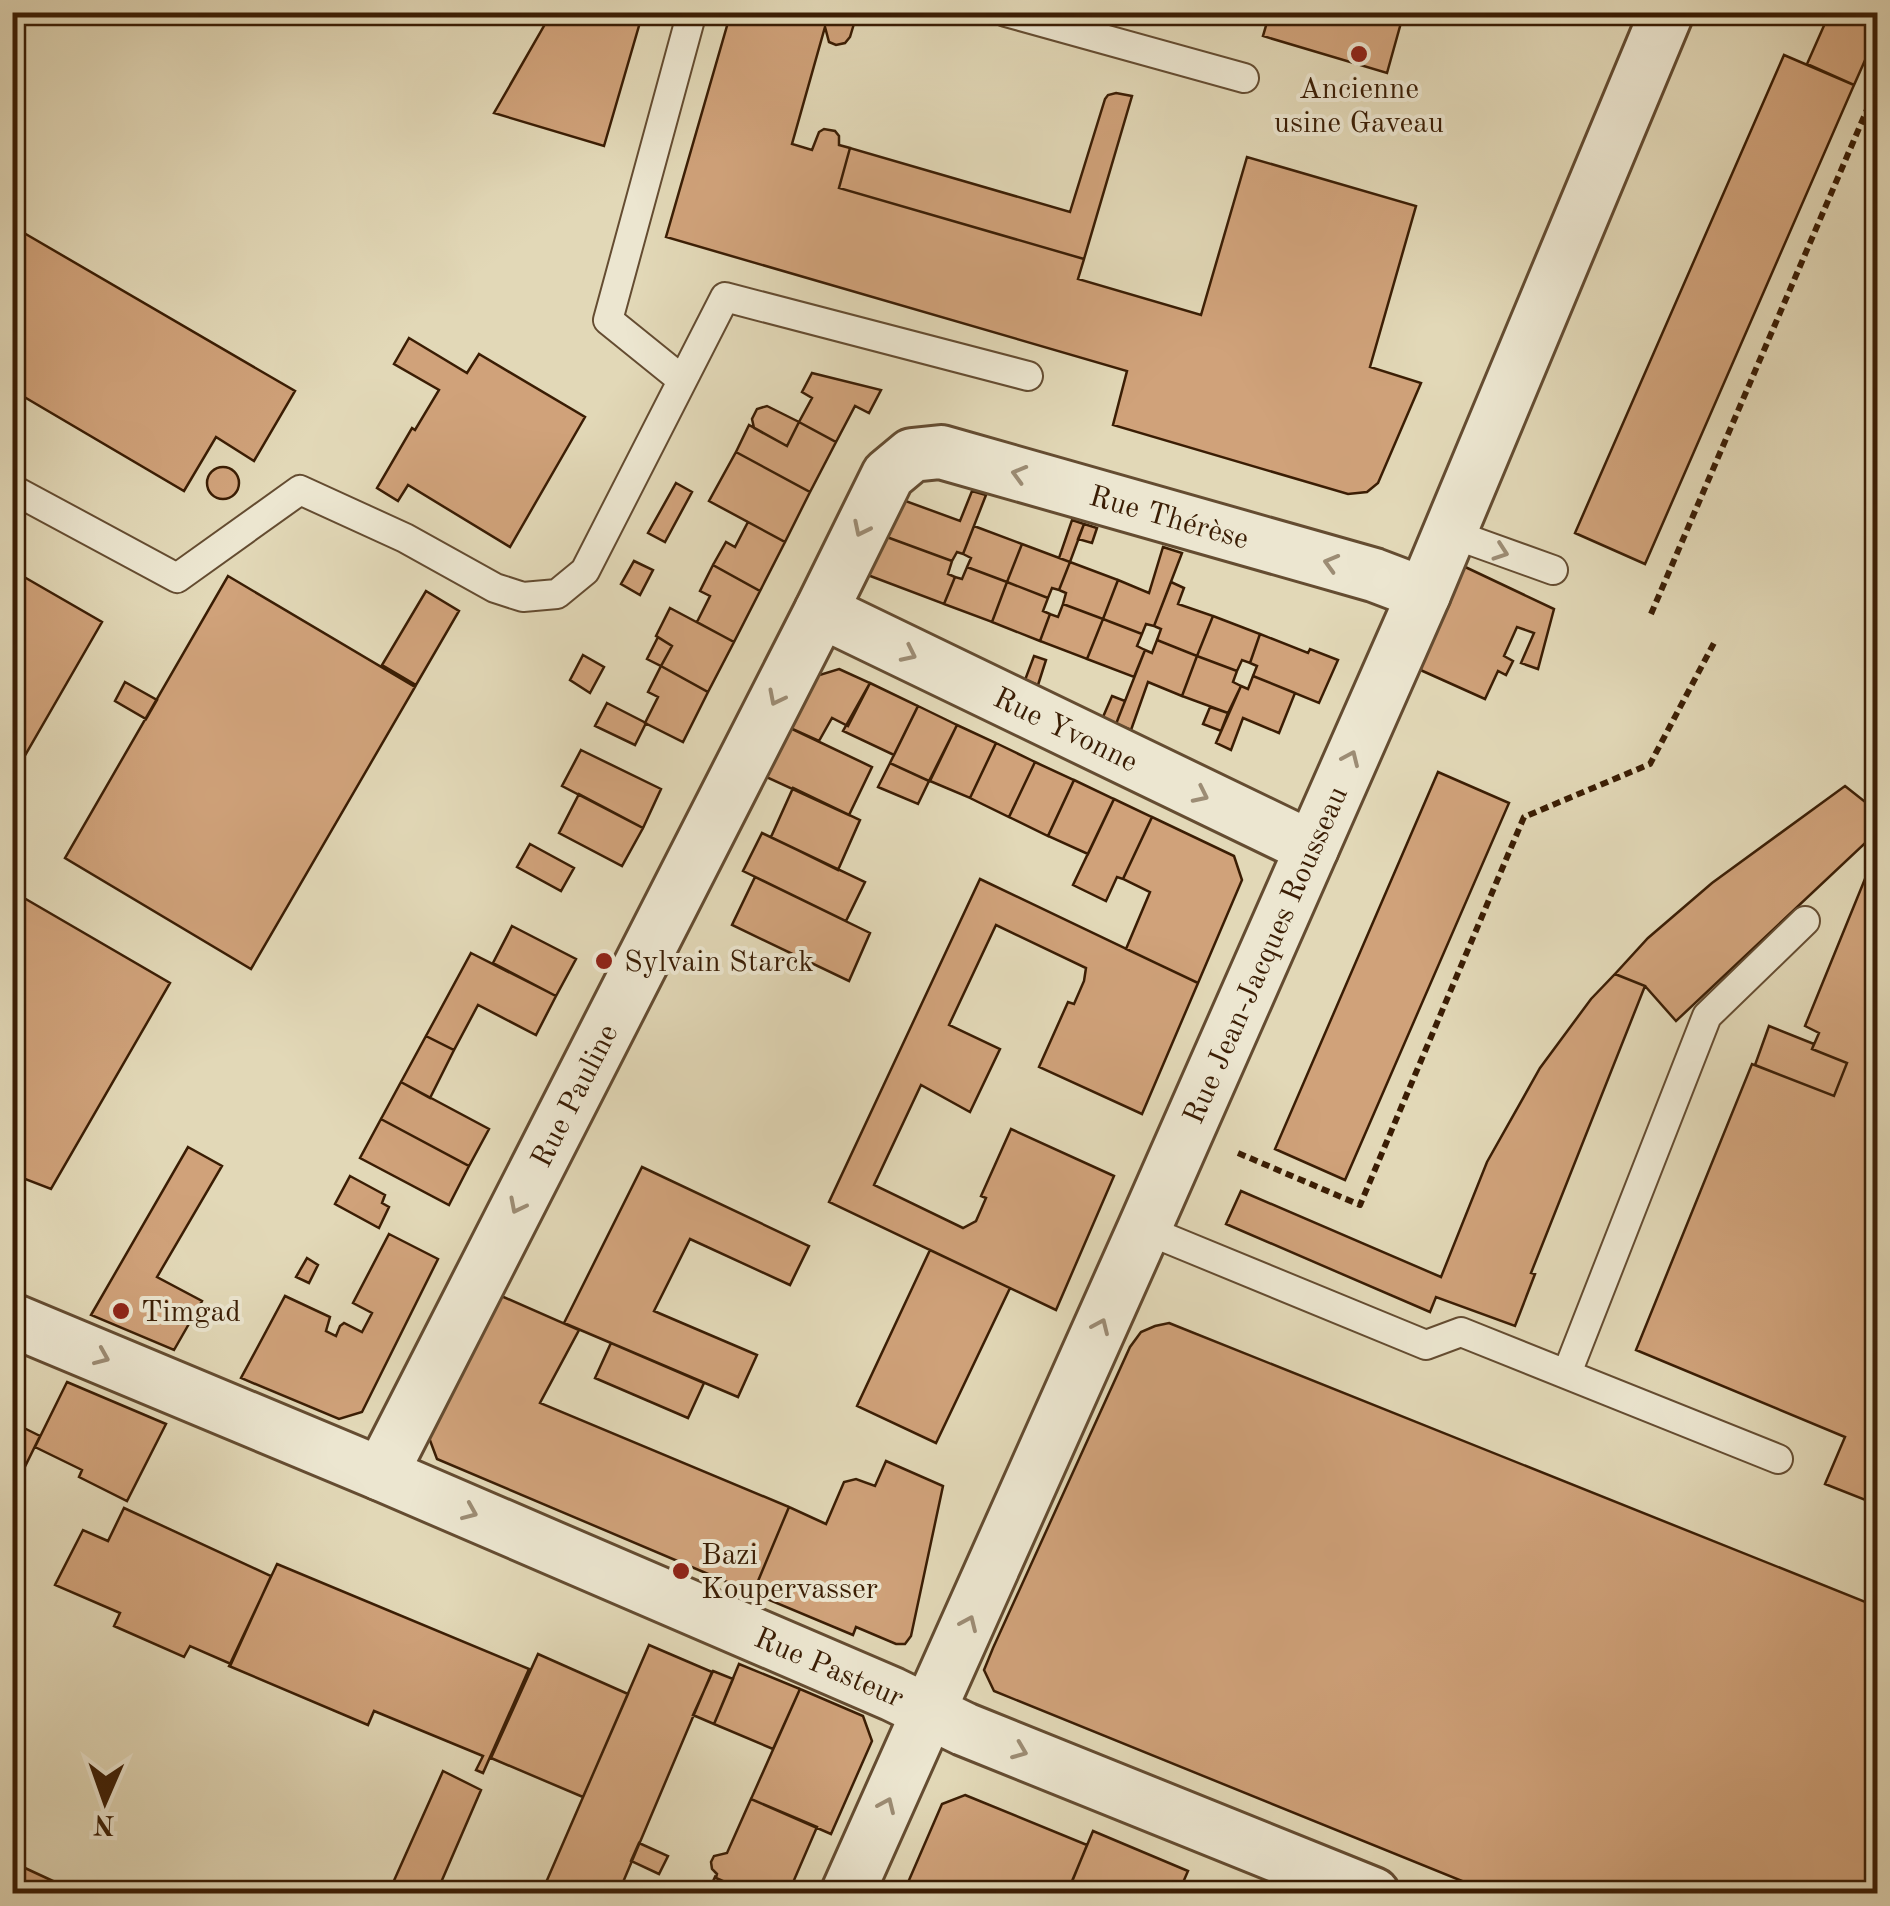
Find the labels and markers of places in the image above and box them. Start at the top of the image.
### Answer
marker: Ancienne usine Gaveau [1348,43,1370,65]
place label: Ancienne usine Gaveau [1274,75,1444,139]
place label: Sylvain Starck [624,948,814,978]
marker: Sylvain Starck [593,950,615,972]
place label: Timgad [141,1298,241,1328]
marker: Timgad [110,1300,132,1322]
place label: Bazi Koupervasser [701,1541,878,1605]
marker: Bazi Koupervasser [670,1560,692,1582]

